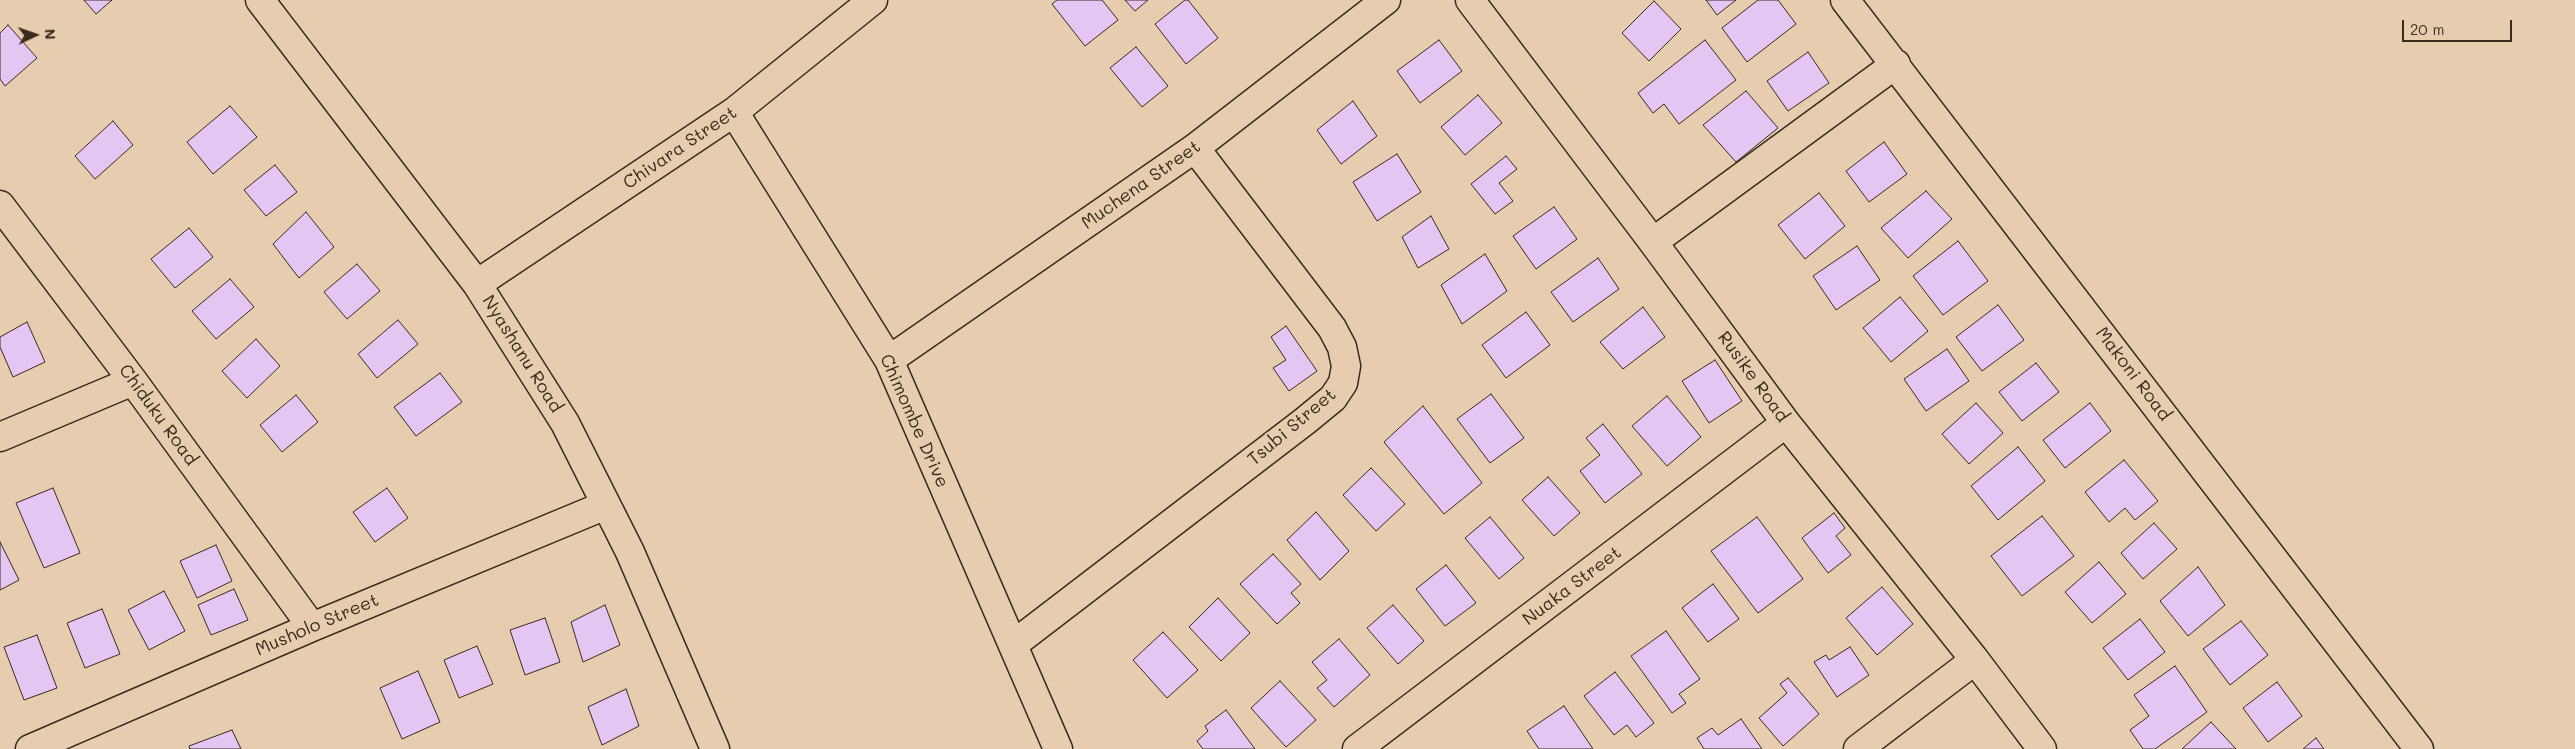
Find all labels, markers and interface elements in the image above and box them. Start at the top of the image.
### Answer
north arrow [10,10,60,60]
scale bar [2405,10,2515,42]
text: 20 m [2410,19,2444,39]
text: N [41,28,60,40]
street label: Chivara Street [619,102,741,194]
street label: Muchena Street [1077,136,1205,234]
street label: Nyashanu Road [477,291,567,417]
street label: Makoni Road [2091,323,2175,425]
street label: Rusike Road [1713,327,1793,427]
street label: Chimombe Drive [875,351,953,491]
street label: Chiduku Road [114,360,202,470]
street label: Tsubi Street [1243,384,1341,470]
street label: Nuaka Street [1518,542,1626,630]
street label: Musholo Street [252,589,382,661]

